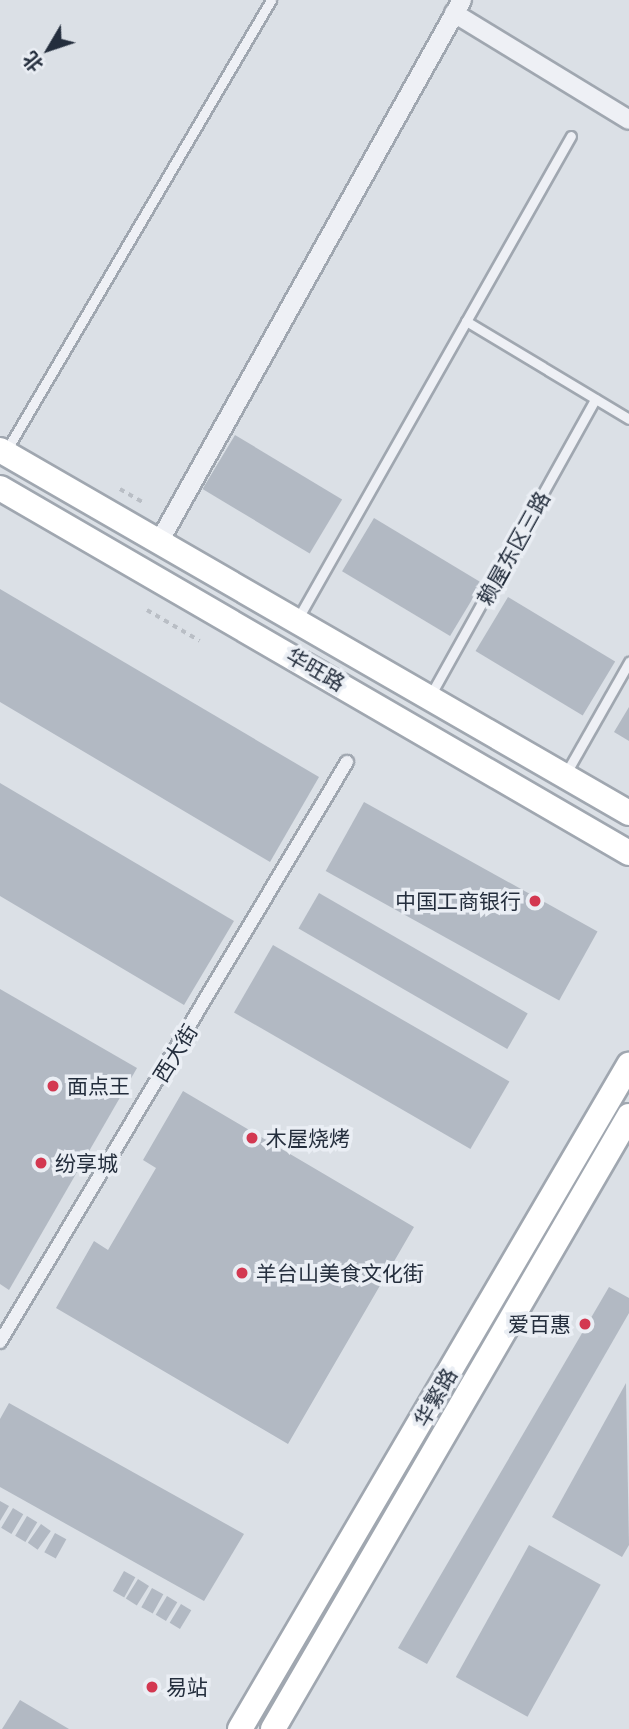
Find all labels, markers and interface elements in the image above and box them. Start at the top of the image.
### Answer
north arrow [14,14,84,84]
text: 北 [17,47,49,78]
street label: 赖屋东区三路 [471,487,555,609]
street label: 华旺路 [282,642,350,696]
place label: 中国工商银行 [395,888,521,914]
marker: 中国工商银行 [527,893,543,909]
street label: 西大街 [148,1020,202,1086]
place label: 面点王 [67,1073,130,1099]
marker: 面点王 [45,1078,61,1094]
place label: 木屋烧烤 [266,1125,350,1151]
marker: 木屋烧烤 [244,1130,260,1146]
place label: 纷享城 [55,1150,118,1176]
marker: 纷享城 [33,1155,49,1171]
place label: 羊台山美食文化街 [256,1260,424,1286]
marker: 羊台山美食文化街 [234,1265,250,1281]
place label: 爱百惠 [508,1311,571,1337]
marker: 爱百惠 [577,1316,593,1332]
street label: 华繁路 [408,1363,462,1431]
place label: 易站 [166,1674,208,1700]
marker: 易站 [144,1679,160,1695]

